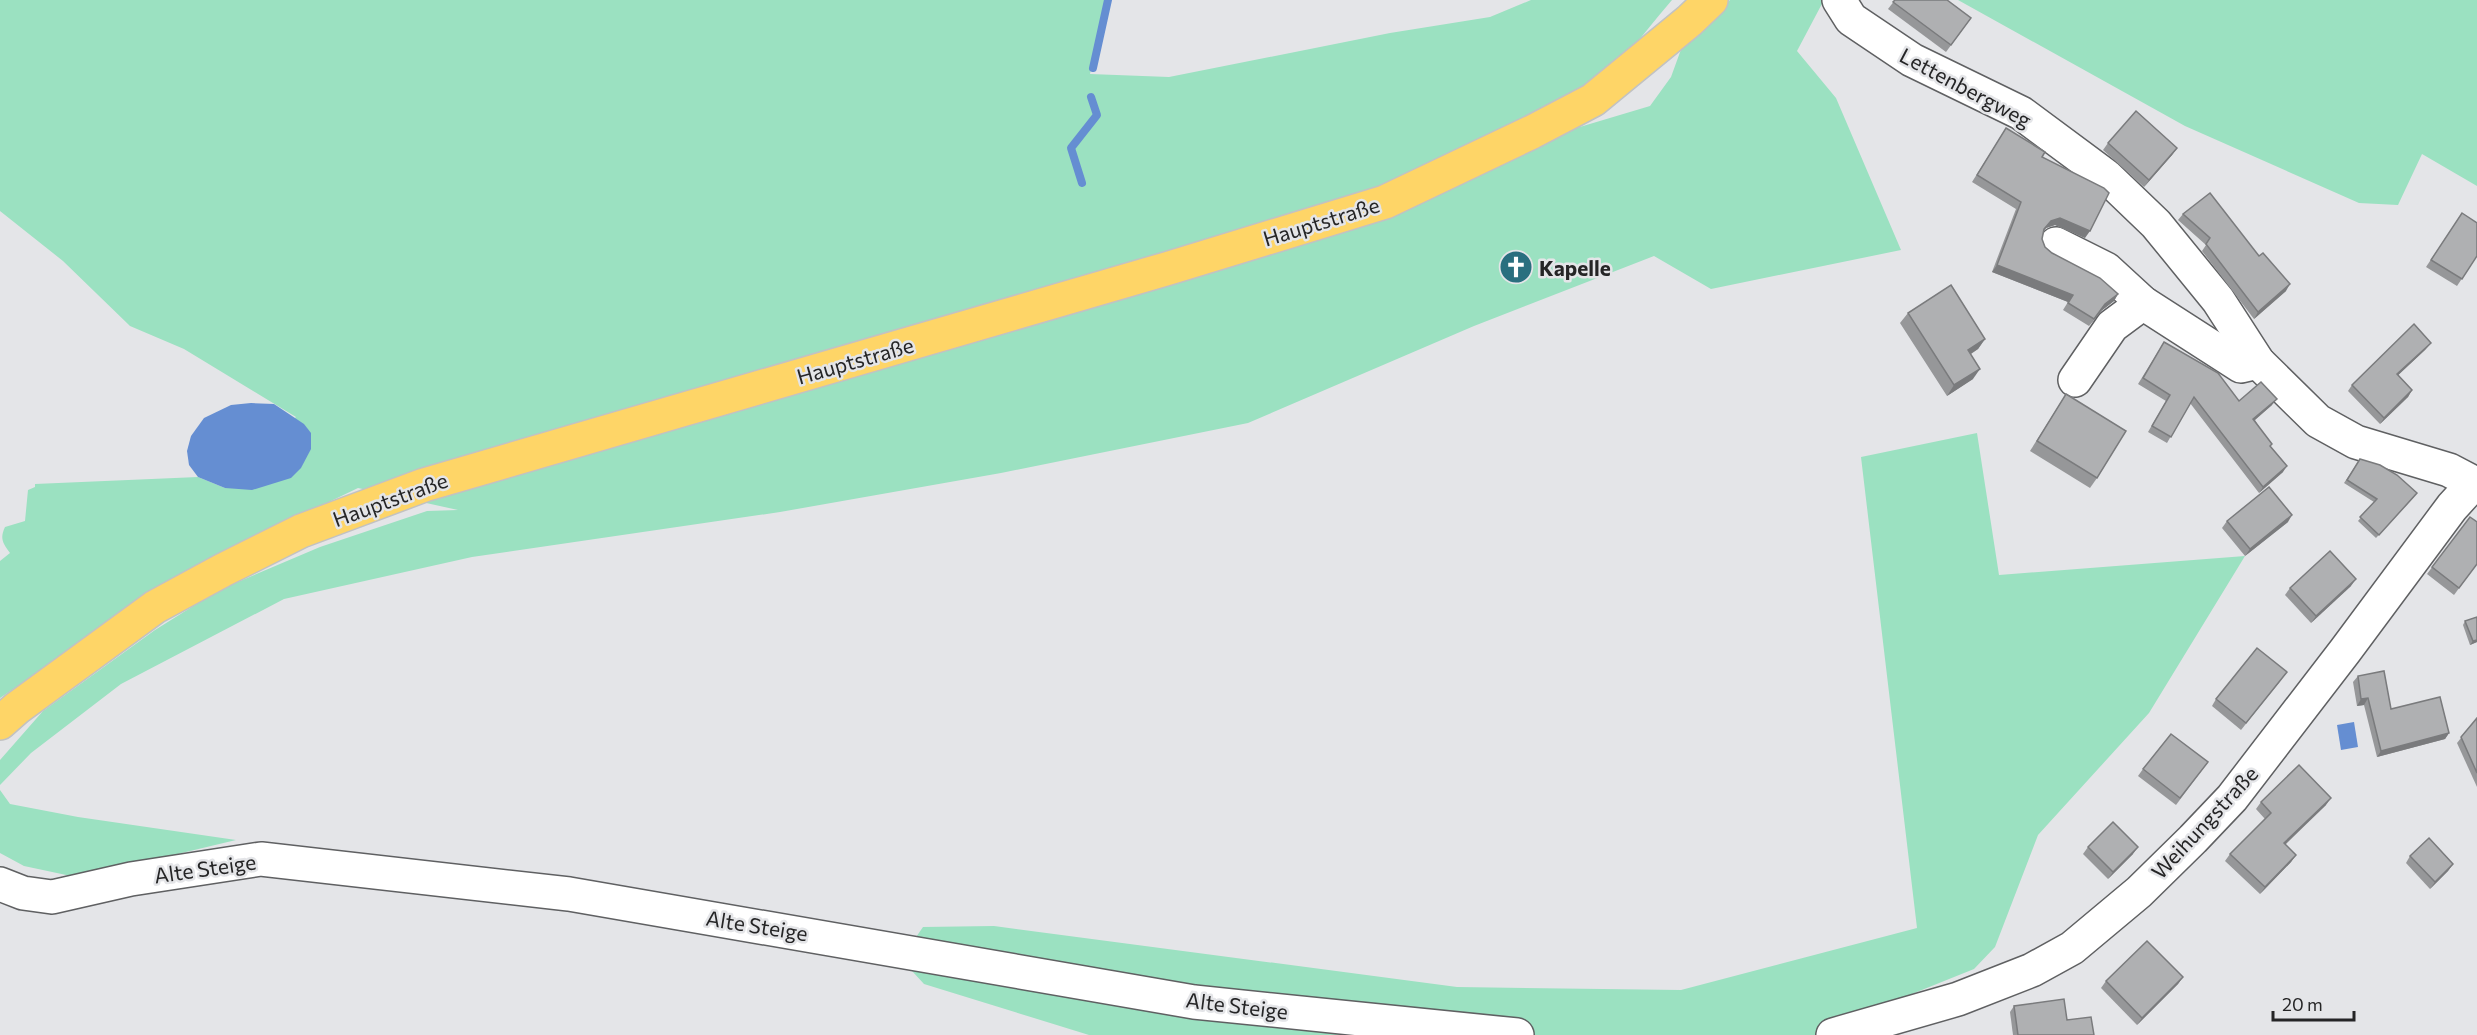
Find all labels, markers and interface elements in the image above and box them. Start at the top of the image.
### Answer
street label: Lettenbergweg [1896,42,2036,132]
street label: Hauptstraße [1260,191,1382,251]
church icon: Kapelle [1498,249,1534,285]
place label: Kapelle [1539,255,1611,280]
street label: Hauptstraße [794,331,916,389]
street label: Hauptstraße [329,467,451,531]
street label: Weihungstraße [2146,761,2262,883]
street label: Alte Steige [152,848,258,888]
street label: Alte Steige [704,905,810,945]
scale bar [2273,984,2354,1022]
street label: Alte Steige [1185,986,1289,1024]
text: 20 m [2282,993,2323,1015]

